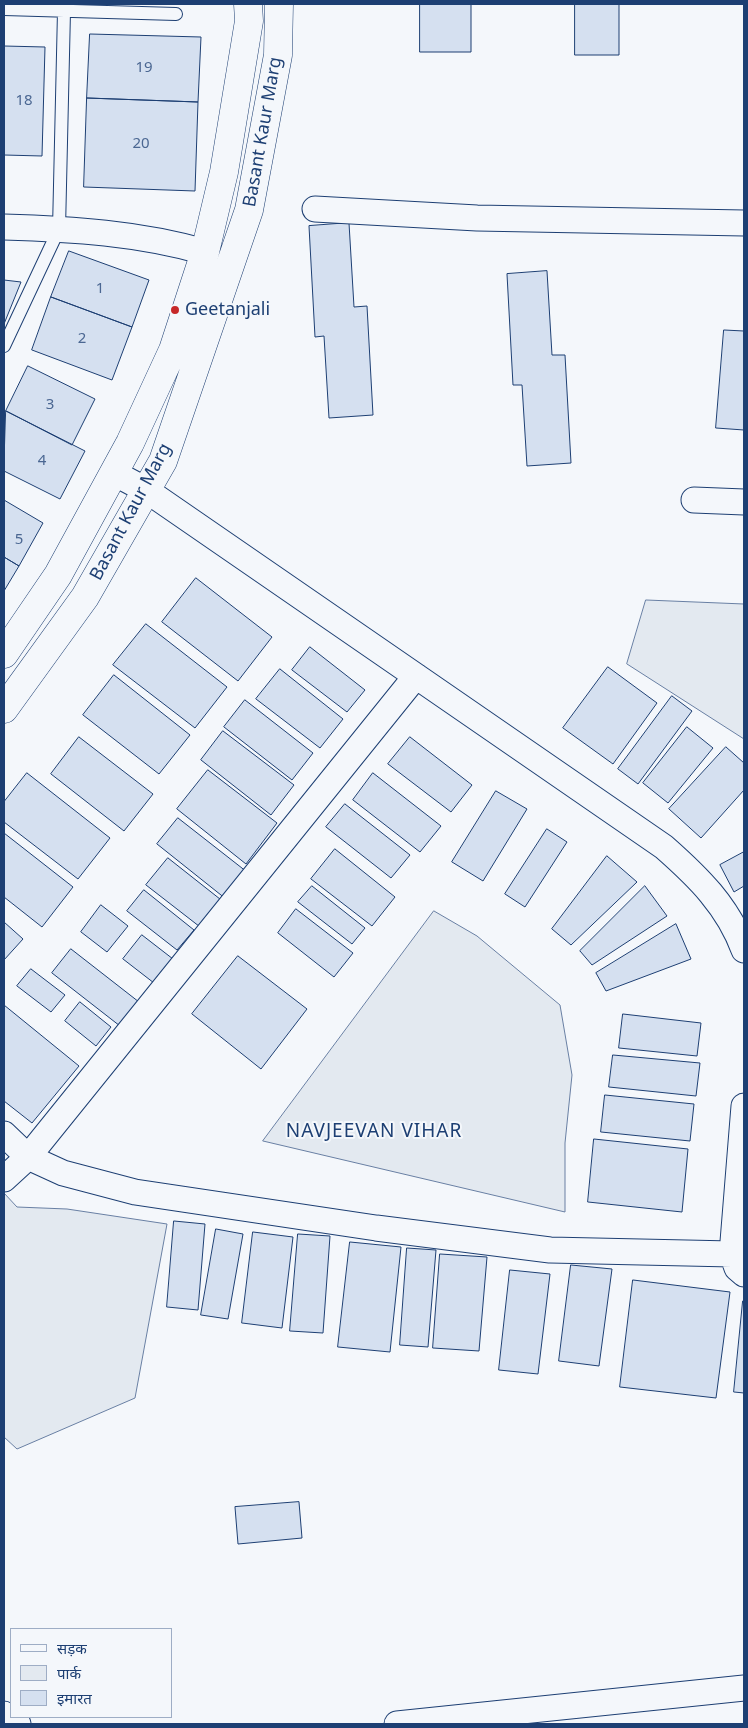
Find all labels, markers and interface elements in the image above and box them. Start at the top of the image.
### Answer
street label: Basant Kaur Marg [239,55,287,209]
house number: 19 [135,59,153,77]
house number: 18 [15,92,33,110]
house number: 20 [132,135,150,153]
house number: 1 [96,280,104,298]
place label: Geetanjali [185,299,270,321]
marker: Geetanjali [169,304,181,316]
house number: 2 [78,330,86,348]
house number: 3 [46,396,54,414]
street label: Basant Kaur Marg [86,440,176,584]
house number: 4 [38,452,46,470]
house number: 5 [15,531,23,549]
district label: NAVJEEVAN VIHAR [284,1121,464,1143]
legend [10,1628,172,1718]
text: सड़क [57,1638,87,1658]
text: पार्क [57,1663,81,1683]
text: इमारत [57,1688,92,1708]

